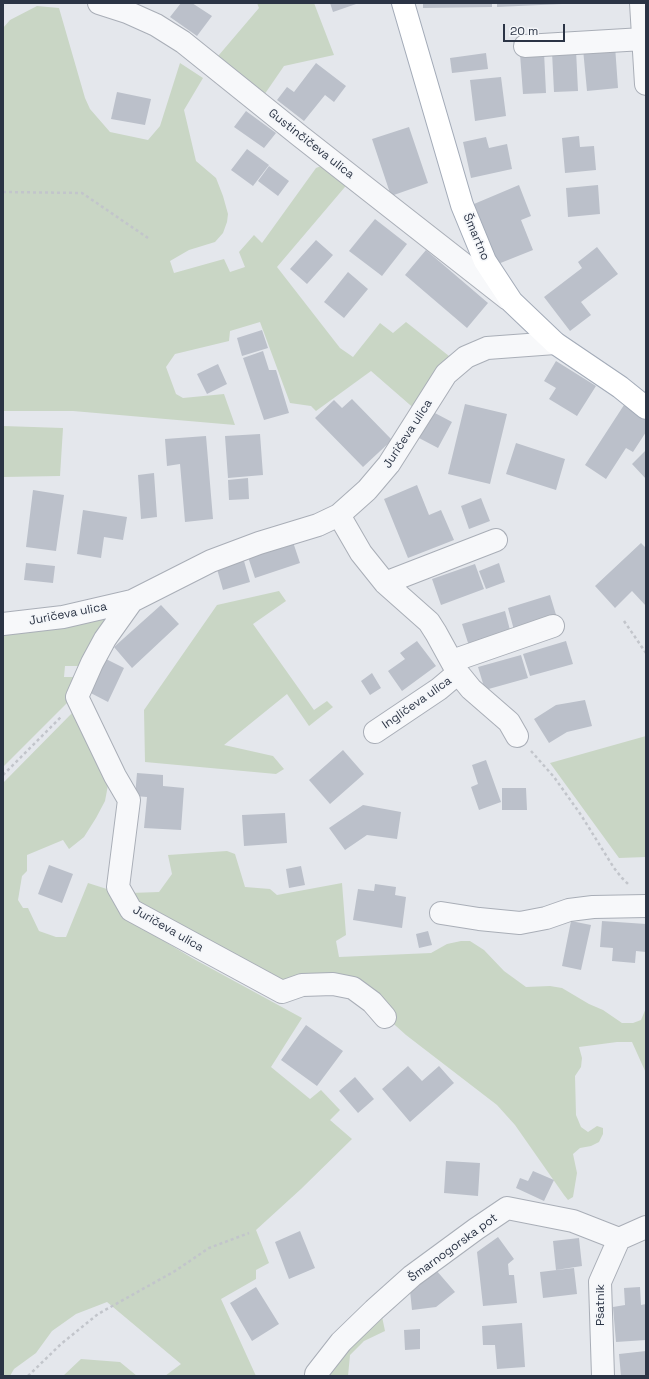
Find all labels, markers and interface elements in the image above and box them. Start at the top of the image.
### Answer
scale bar [505,16,567,42]
text: 20 m [510,23,538,39]
street label: Gustinčičeva ulica [265,106,357,182]
street label: Šmartno [460,211,492,263]
street label: Juričeva ulica [380,397,436,471]
street label: Juričeva ulica [28,599,108,629]
street label: Ingličeva ulica [380,674,454,732]
street label: Juričeva ulica [130,903,206,955]
street label: Šmarnogorska pot [406,1211,500,1285]
street label: Pšatnik [594,1284,608,1326]

